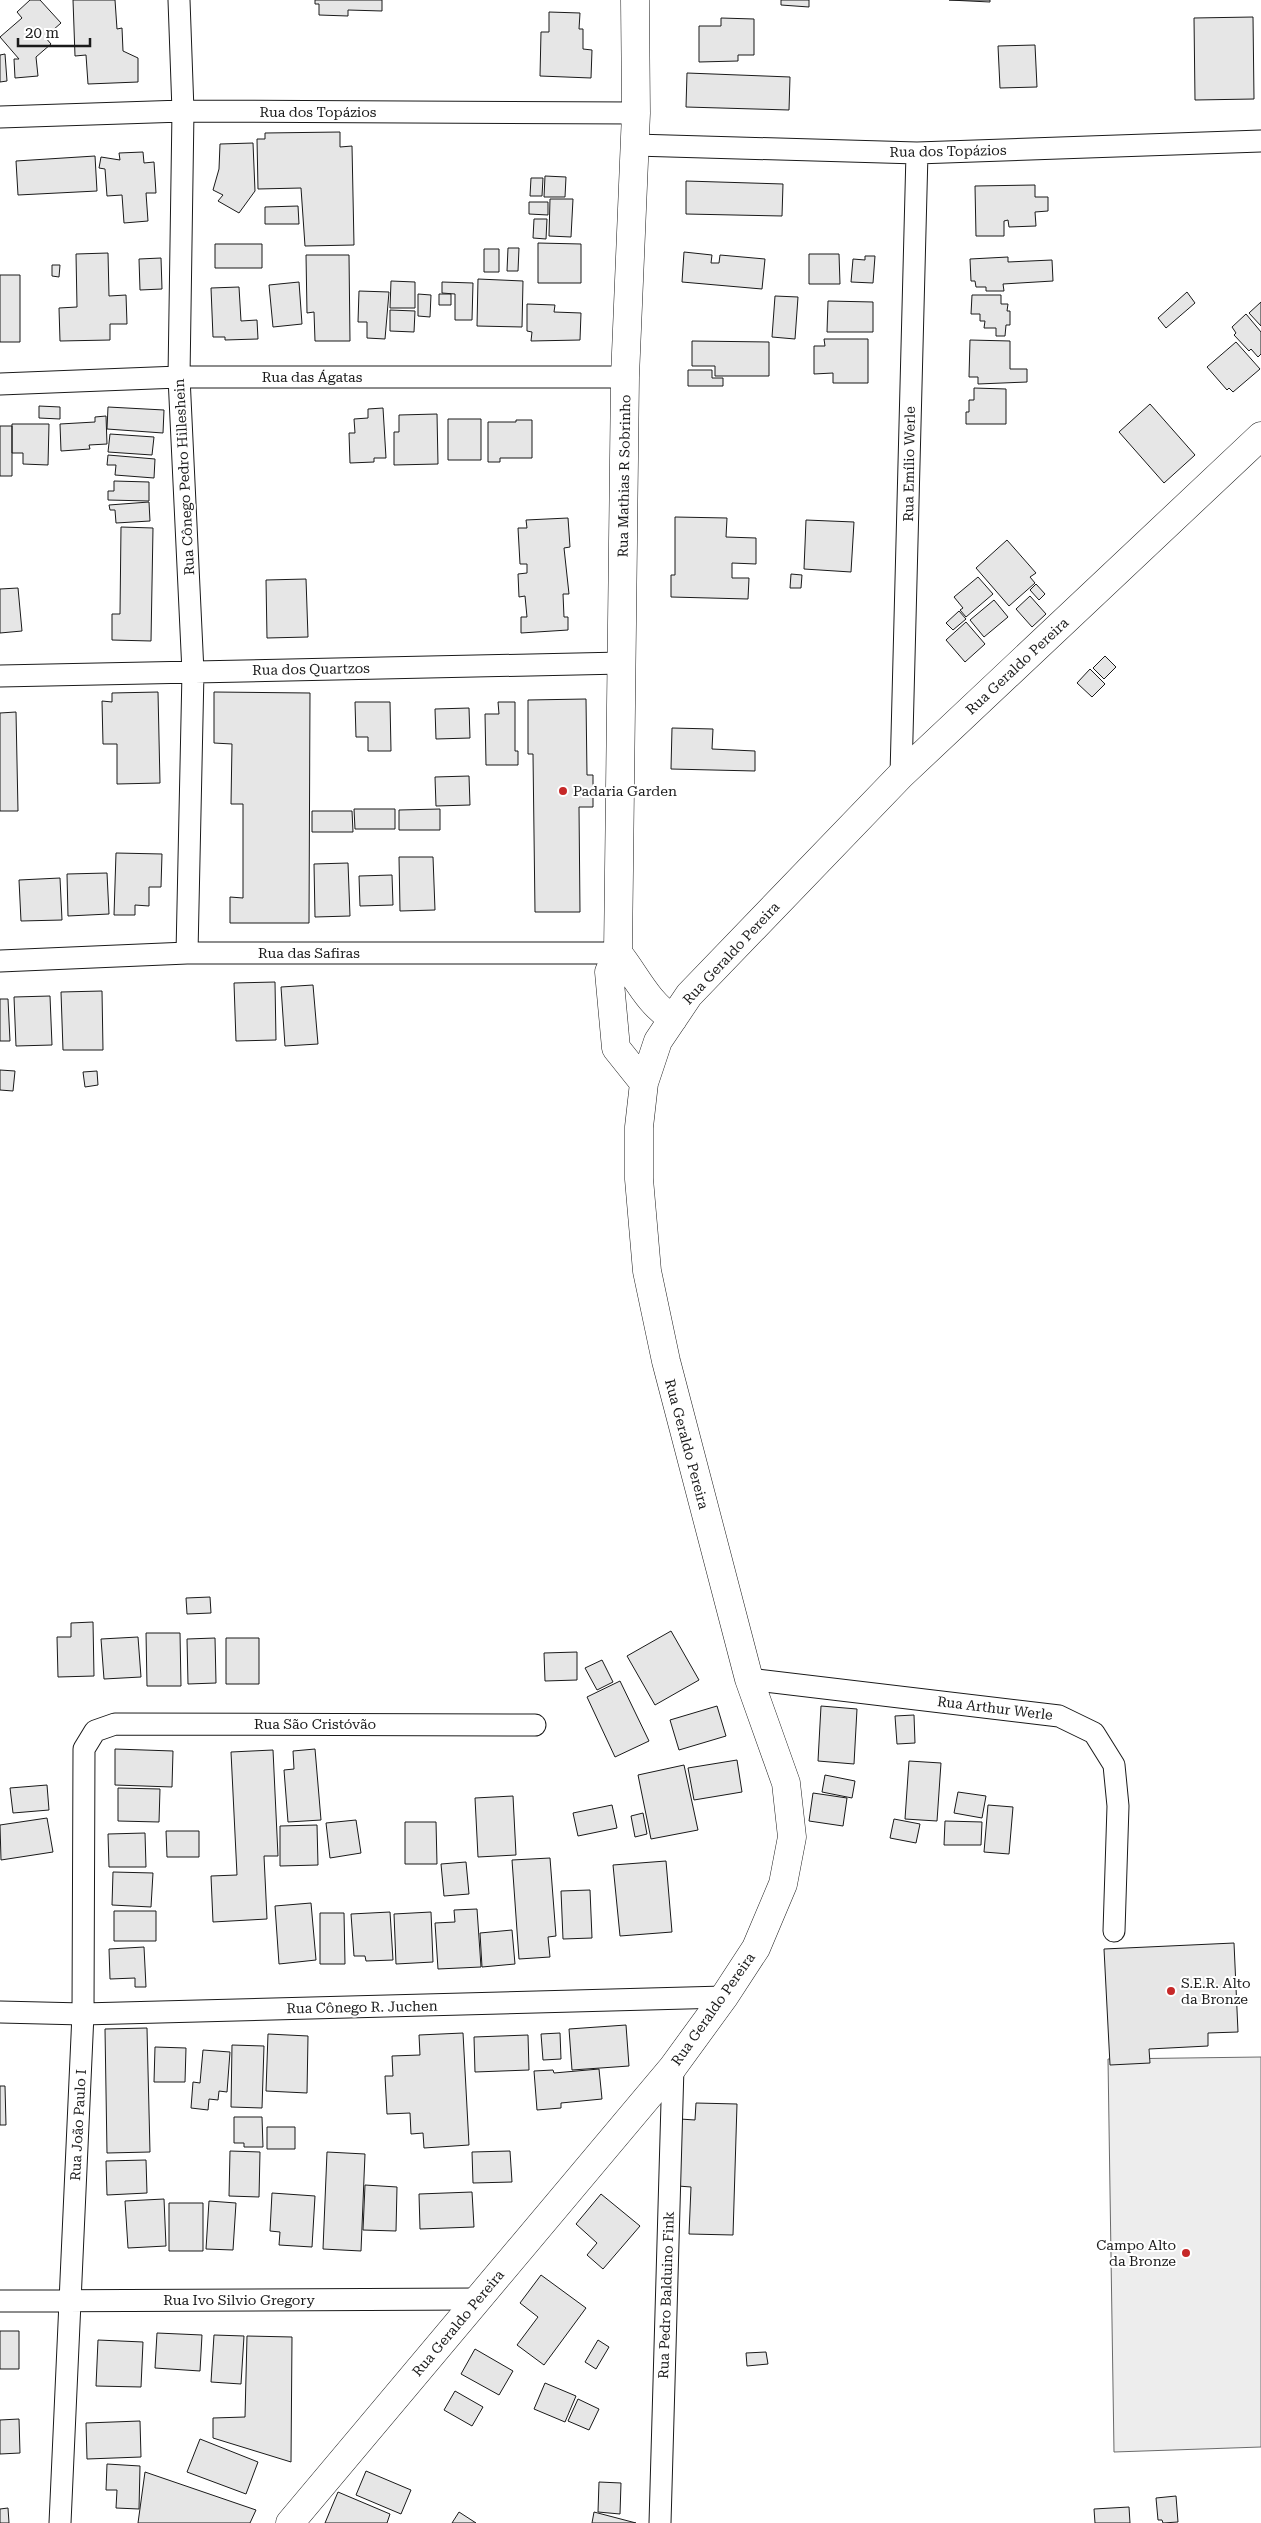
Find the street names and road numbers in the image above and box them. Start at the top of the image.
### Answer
street label: Rua dos Topázios [259,104,377,120]
street label: Rua dos Topázios [889,142,1007,160]
street label: Rua das Ágatas [262,369,363,385]
street label: Rua Cônego Pedro Hilleshein [171,378,197,576]
street label: Rua Mathias R Sobrinho [615,394,633,558]
street label: Rua Emílio Werle [900,406,918,522]
street label: Rua Geraldo Pereira [962,614,1072,718]
street label: Rua dos Quartzos [252,660,370,678]
street label: Rua Geraldo Pereira [679,898,783,1008]
street label: Rua das Safiras [258,945,360,961]
street label: Rua Geraldo Pereira [662,1377,712,1511]
street label: Rua Arthur Werle [936,1693,1054,1723]
street label: Rua São Cristóvão [254,1716,376,1732]
street label: Rua Geraldo Pereira [668,1949,758,2069]
street label: Rua Cônego R. Juchen [286,1998,438,2016]
street label: Rua João Paulo I [67,2069,89,2181]
street label: Rua Pedro Balduino Fink [655,2211,677,2379]
street label: Rua Geraldo Pereira [409,2266,508,2380]
street label: Rua Ivo Silvio Gregory [163,2292,315,2308]

